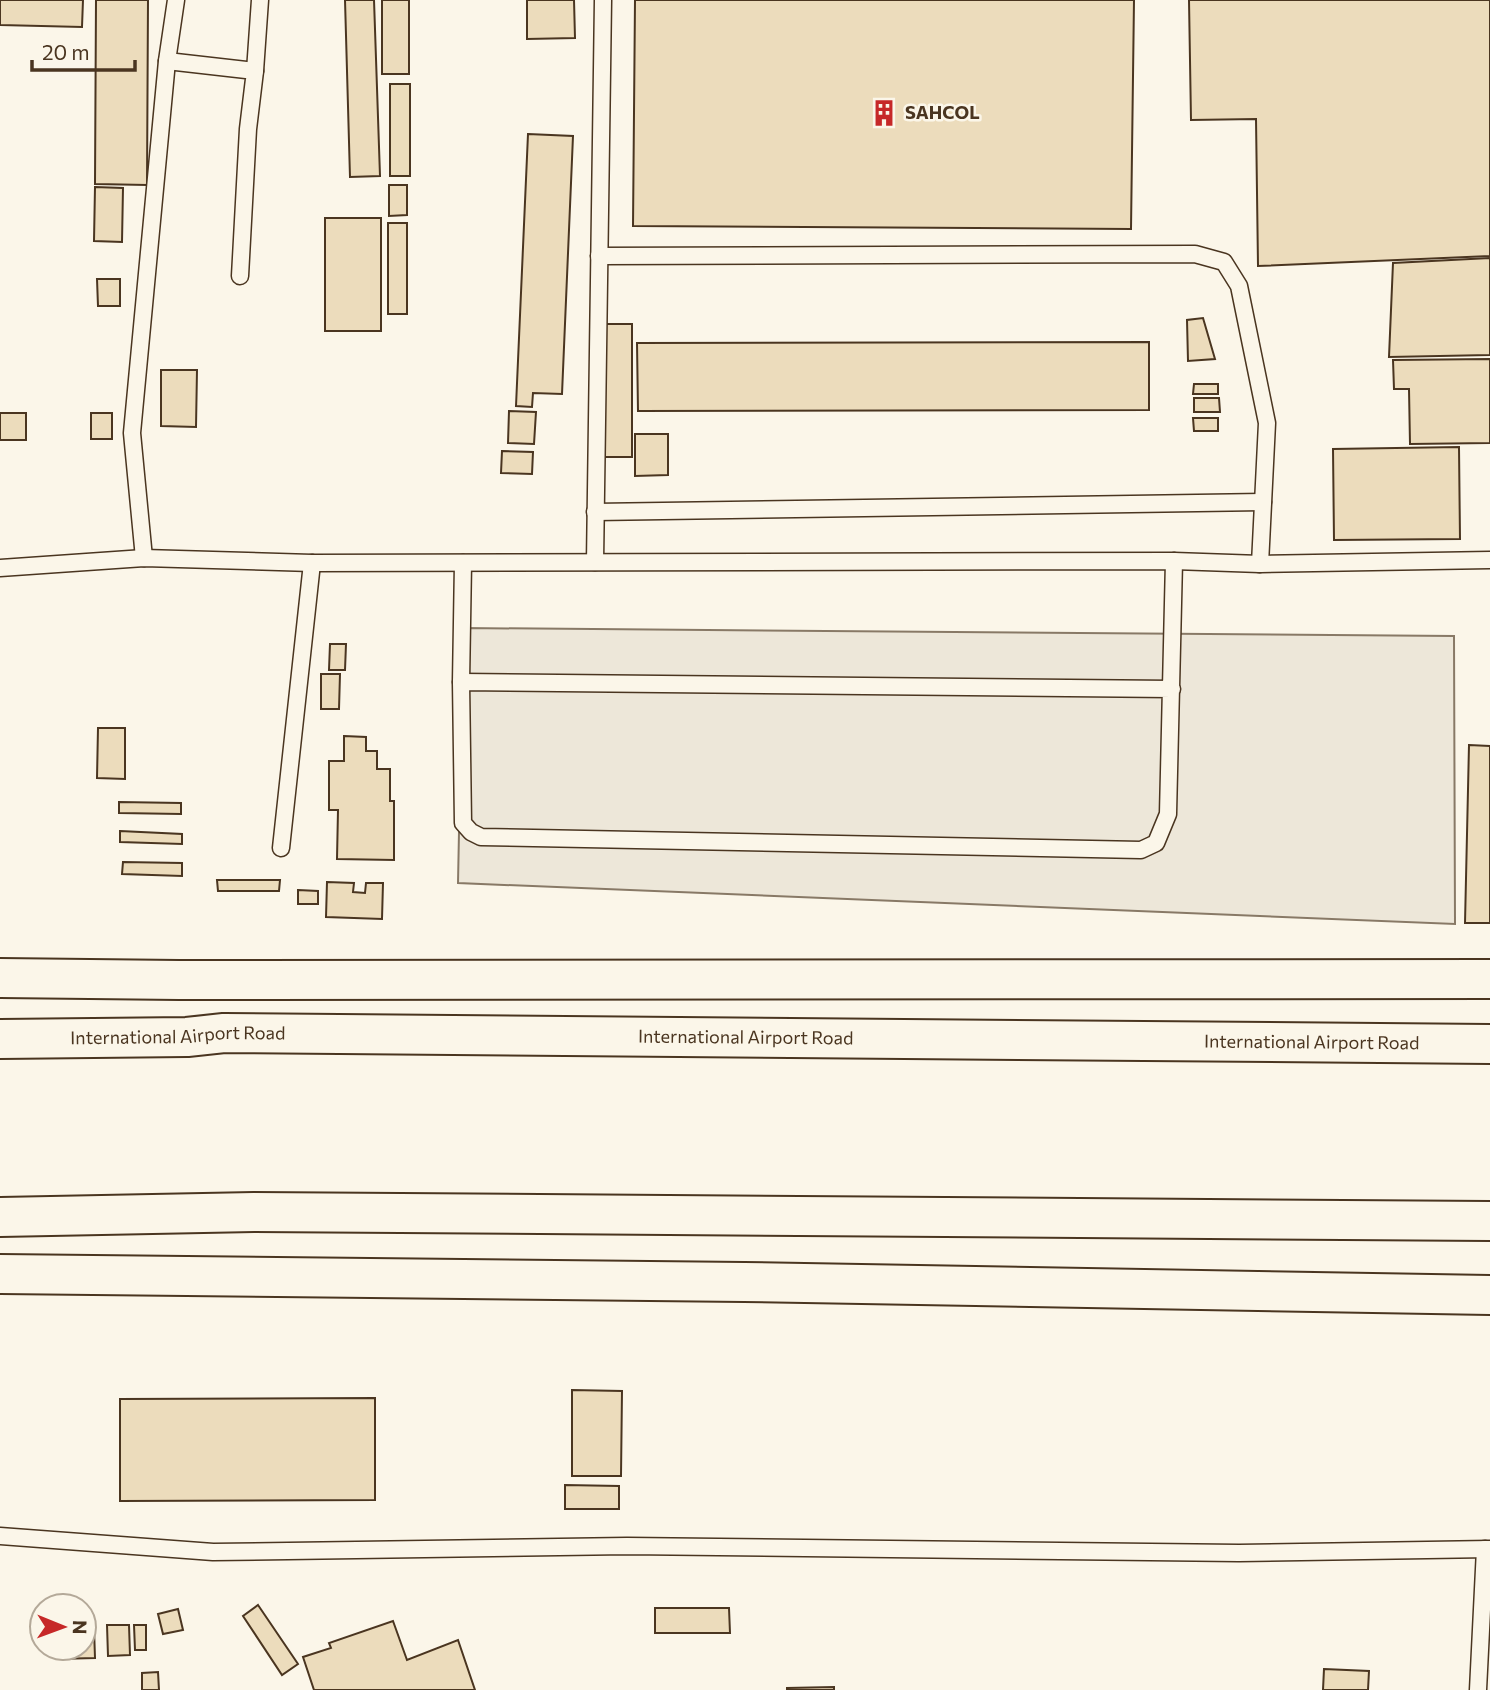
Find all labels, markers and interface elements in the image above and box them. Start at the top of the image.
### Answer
scale bar [32,28,135,72]
text: 20 m [42,39,90,64]
building icon: SAHCOL [869,98,899,128]
place label: SAHCOL [905,101,980,123]
street label: International Airport Road [70,1021,286,1048]
street label: International Airport Road [638,1025,854,1048]
street label: International Airport Road [1204,1030,1420,1053]
north arrow [28,1592,98,1662]
text: N [69,1620,92,1635]

